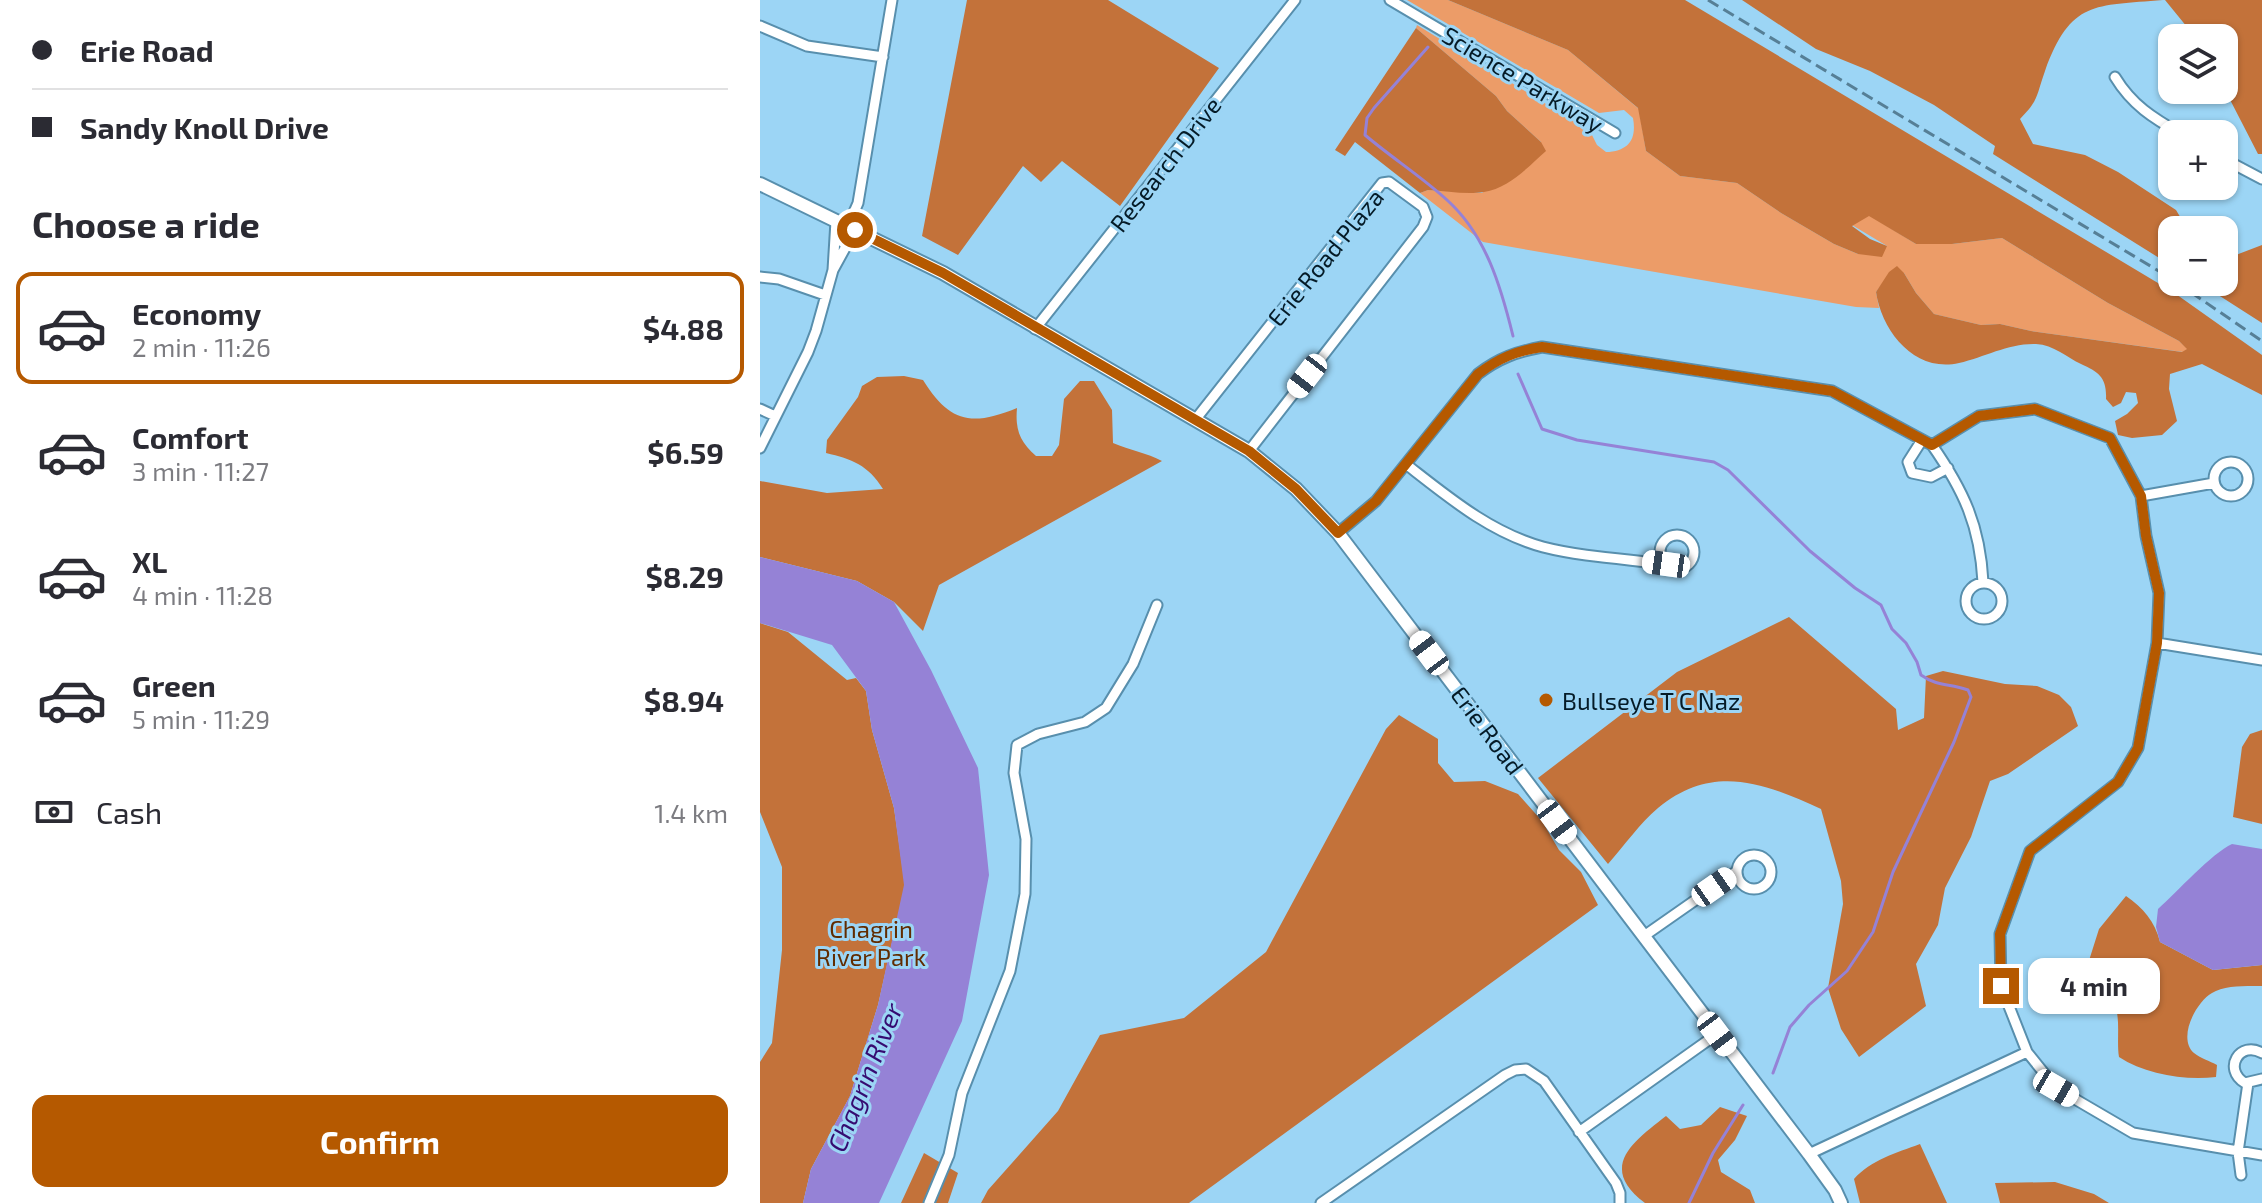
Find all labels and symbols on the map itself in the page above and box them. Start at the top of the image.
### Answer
street label: Science Parkway [1437,20,1609,139]
street label: Research Drive [1103,91,1227,237]
street label: Erie Road Plaza [1261,183,1389,331]
route start [837,212,873,248]
car [1283,350,1331,402]
car [1641,549,1691,579]
car [1405,627,1453,679]
street label: Erie Road [1446,680,1530,780]
place label: Bullseye T C Naz [1562,686,1740,715]
marker: Bullseye T C Naz [1537,691,1555,709]
car [1533,796,1581,848]
car [1687,863,1741,911]
park label: Chagrin River Park [816,914,926,971]
callout: 4 min [2029,958,2161,1014]
route end [1983,968,2019,1004]
water label: Chagrin River [820,997,908,1156]
car [1693,1008,1741,1060]
car [2029,1066,2083,1110]

